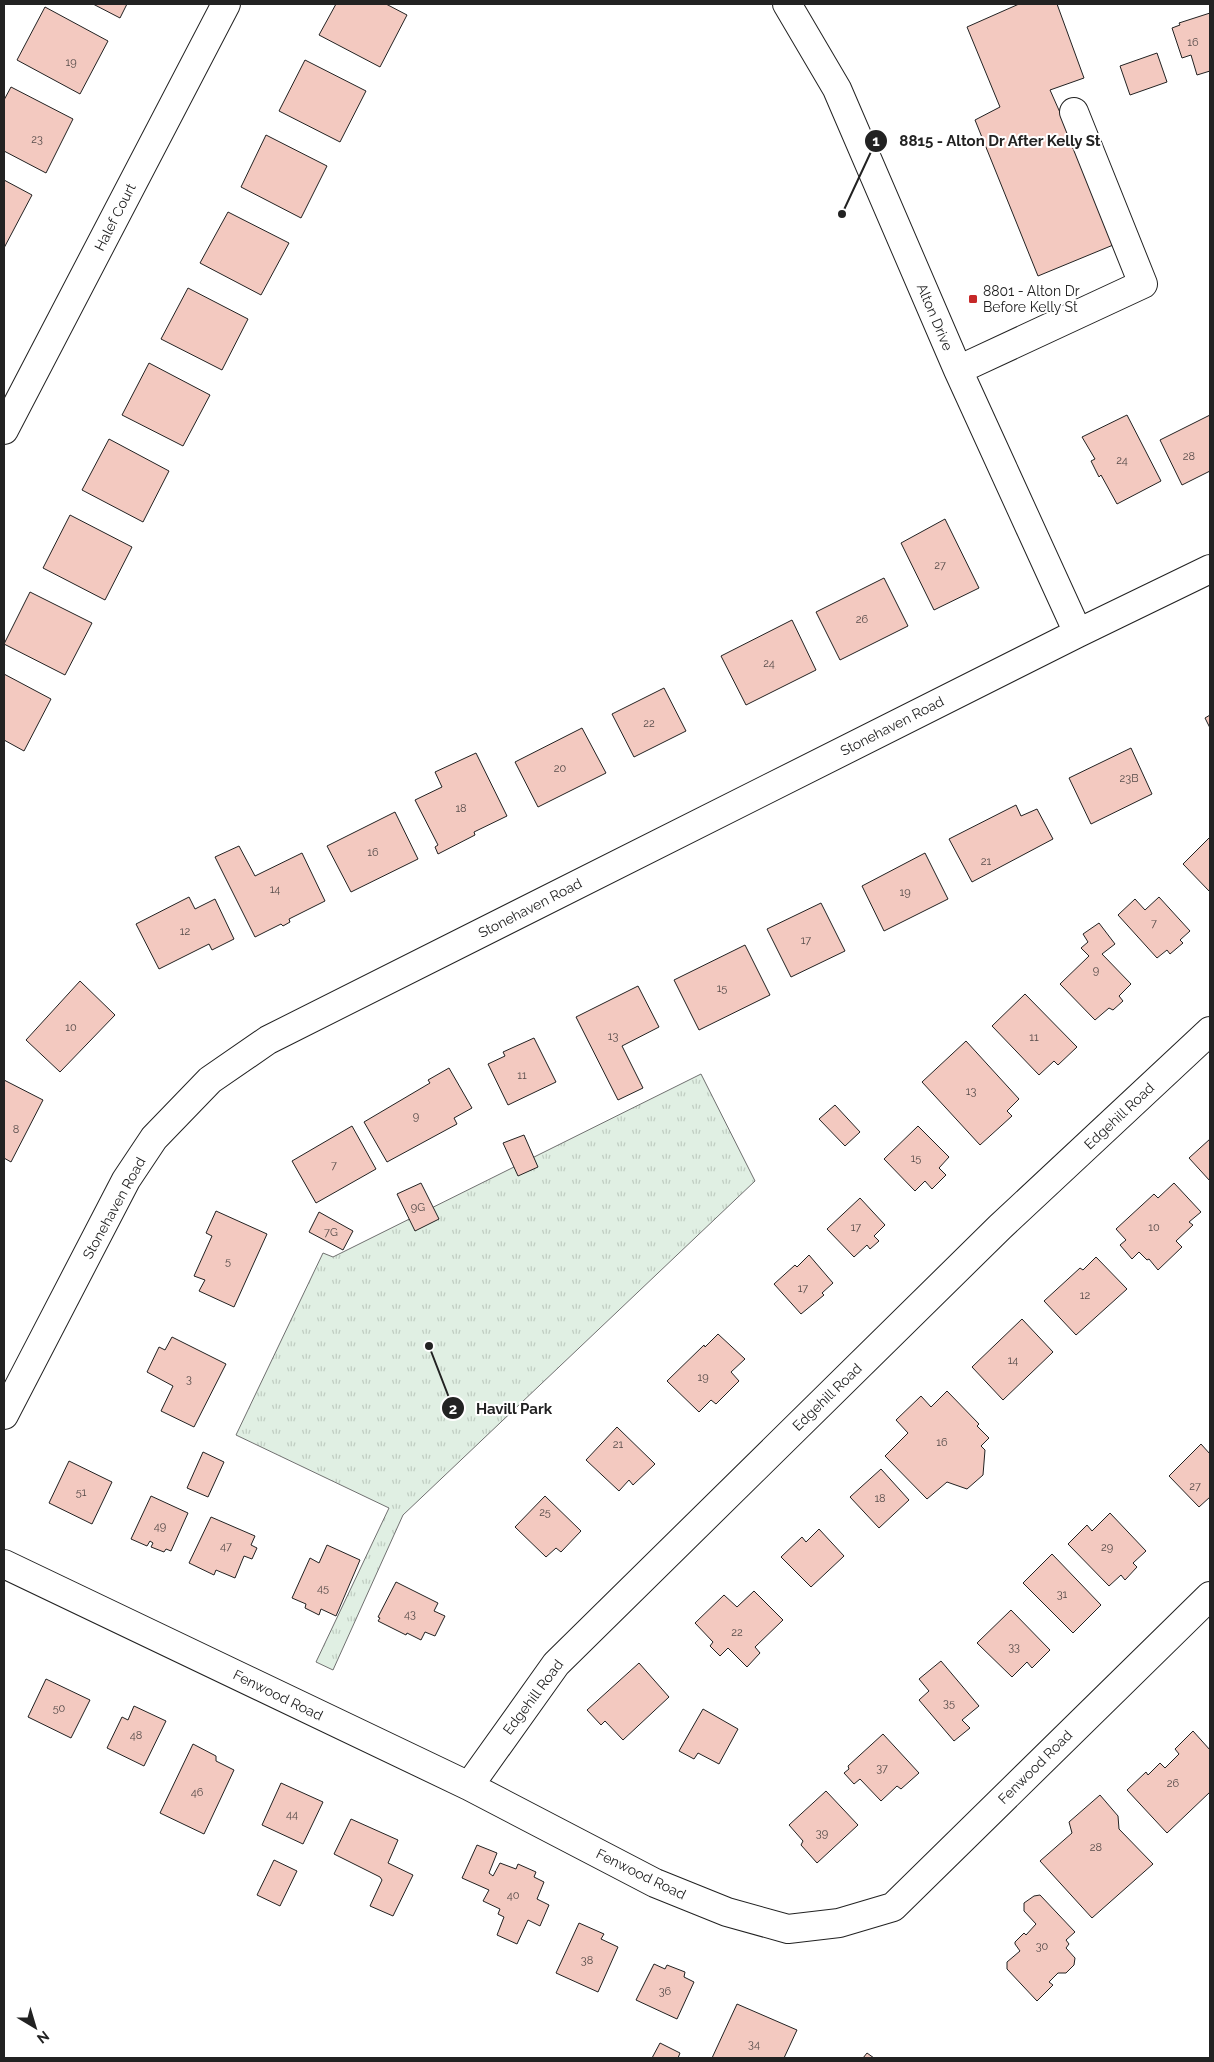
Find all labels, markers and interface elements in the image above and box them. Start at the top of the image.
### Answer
house number: 16 [1187,36,1199,49]
house number: 19 [65,56,77,69]
callout: 8815 - Alton Dr After Kelly St [863,126,1111,156]
text: 1 [872,132,880,150]
text: 8815 - Alton Dr After Kelly St [899,132,1101,150]
house number: 23 [31,133,43,146]
street label: Halef Court [91,180,139,253]
street label: Alton Drive [914,281,956,353]
place label: 8801 - Alton Dr Before Kelly St [983,283,1080,315]
marker: 8801 - Alton Dr Before Kelly St [967,293,979,305]
house number: 28 [1183,450,1195,463]
house number: 24 [1116,454,1128,467]
house number: 27 [934,559,946,572]
house number: 26 [856,613,869,626]
house number: 24 [763,657,775,670]
street label: Stonehaven Road [838,693,946,759]
house number: 22 [643,717,655,730]
house number: 20 [554,762,566,775]
house number: 23B [1120,772,1138,785]
house number: 18 [455,802,467,815]
house number: 16 [367,846,379,859]
house number: 21 [981,855,992,868]
street label: Stonehaven Road [476,875,584,941]
house number: 14 [270,883,280,896]
house number: 19 [899,886,911,899]
house number: 7 [1151,917,1157,930]
house number: 12 [180,925,190,938]
house number: 17 [801,934,811,947]
house number: 9 [1093,964,1099,977]
house number: 15 [717,982,727,995]
house number: 10 [65,1021,77,1034]
house number: 13 [608,1030,618,1043]
house number: 11 [1029,1031,1039,1044]
house number: 11 [517,1069,527,1082]
street label: Edgehill Road [1081,1080,1157,1152]
house number: 13 [966,1085,976,1098]
house number: 9 [413,1110,419,1123]
house number: 8 [13,1123,19,1136]
house number: 15 [911,1152,921,1165]
street label: Stonehaven Road [79,1154,149,1262]
house number: 7 [331,1159,337,1172]
house number: 9G [411,1201,425,1214]
house number: 17 [851,1221,861,1234]
house number: 10 [1148,1221,1160,1234]
house number: 7G [324,1226,338,1239]
house number: 5 [225,1255,231,1268]
house number: 17 [798,1282,808,1295]
house number: 12 [1080,1289,1090,1302]
house number: 14 [1008,1354,1018,1367]
street label: Edgehill Road [789,1360,865,1434]
house number: 19 [697,1371,709,1384]
house number: 3 [186,1373,192,1386]
callout: Havill Park [441,1393,562,1423]
text: 2 [449,1400,457,1418]
text: Havill Park [476,1400,553,1418]
house number: 16 [936,1436,948,1449]
house number: 21 [613,1438,624,1451]
house number: 27 [1189,1480,1201,1493]
house number: 51 [76,1486,87,1499]
house number: 18 [874,1492,886,1505]
house number: 25 [539,1506,551,1519]
house number: 49 [154,1520,166,1533]
house number: 47 [220,1540,232,1553]
house number: 29 [1101,1541,1113,1554]
house number: 45 [317,1582,329,1595]
house number: 31 [1057,1588,1068,1601]
house number: 43 [404,1608,416,1621]
house number: 22 [731,1626,743,1639]
house number: 33 [1008,1641,1020,1654]
street label: Edgehill Road [500,1656,566,1738]
street label: Fenwood Road [231,1666,325,1724]
house number: 35 [943,1697,955,1710]
house number: 50 [53,1702,66,1715]
street label: Fenwood Road [995,1727,1075,1807]
house number: 48 [130,1729,142,1742]
house number: 37 [876,1762,888,1775]
house number: 26 [1167,1777,1180,1790]
house number: 46 [191,1786,204,1799]
house number: 44 [286,1808,298,1821]
house number: 39 [816,1827,828,1840]
house number: 28 [1090,1841,1102,1854]
street label: Fenwood Road [594,1845,688,1903]
house number: 40 [507,1889,520,1902]
house number: 30 [1036,1940,1049,1953]
house number: 38 [581,1954,593,1967]
house number: 36 [659,1985,672,1998]
north arrow [10,2002,60,2052]
text: N [34,2028,52,2047]
house number: 34 [748,2038,760,2051]

